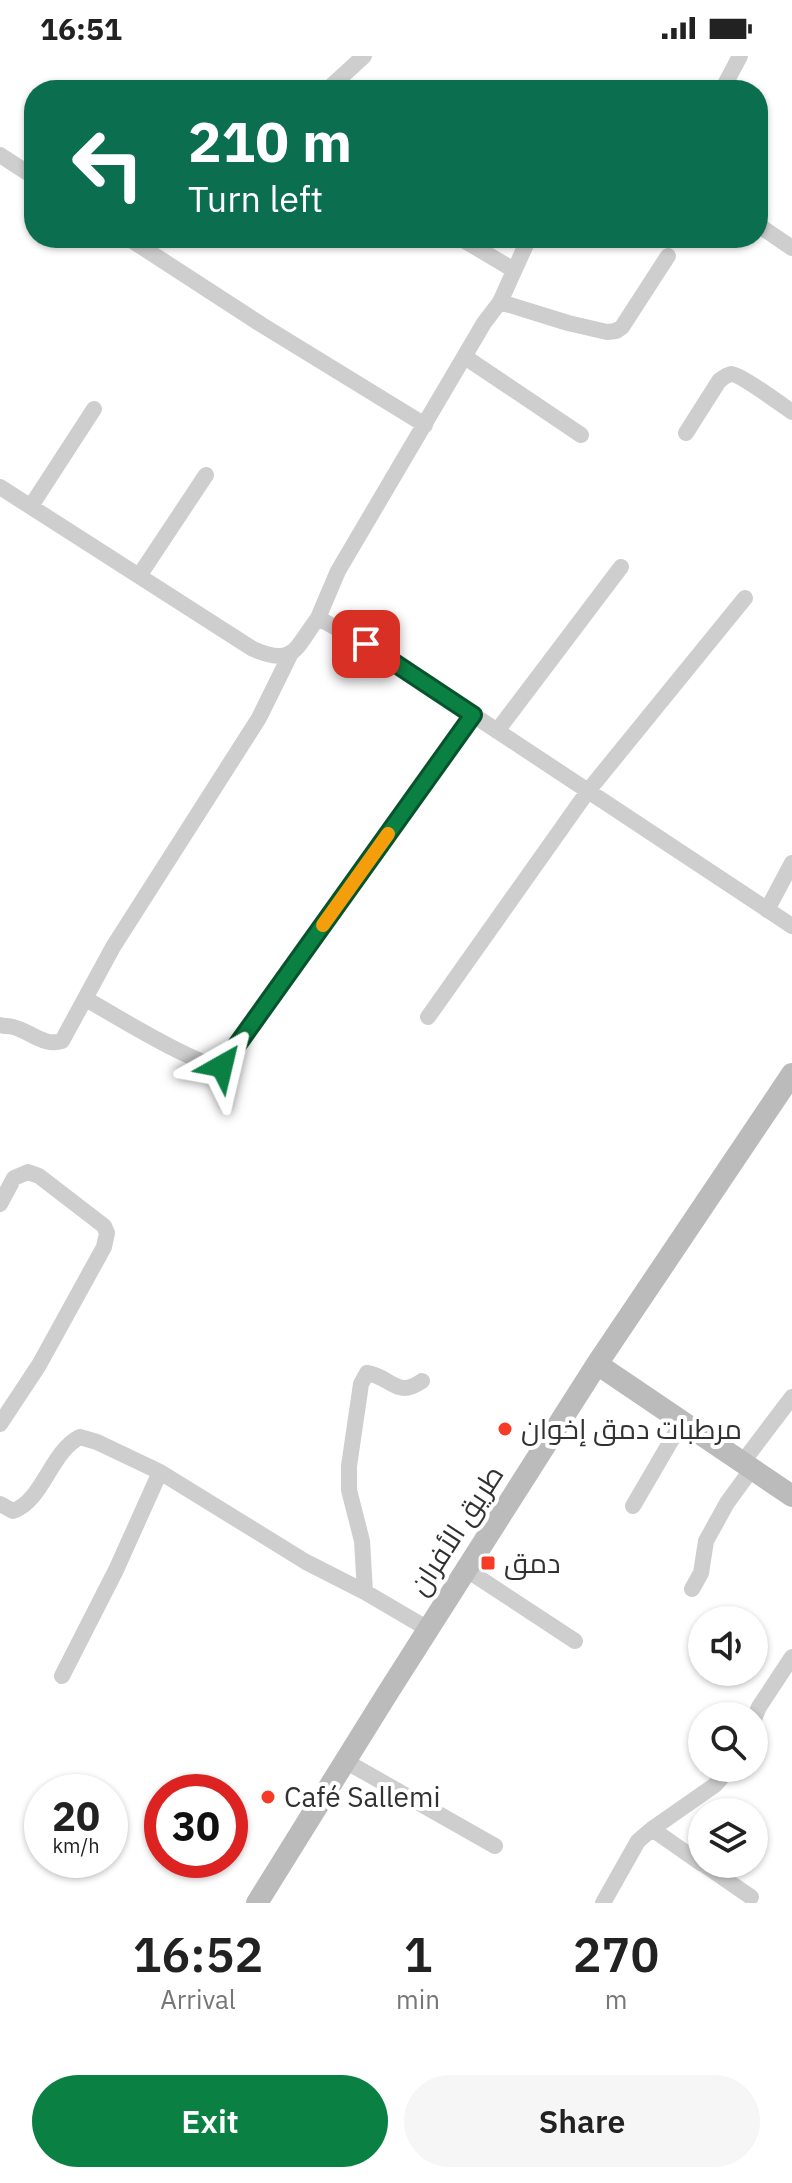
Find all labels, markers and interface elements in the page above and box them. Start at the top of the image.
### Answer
text: 16:51 [40,9,122,48]
text: 210 m [188,105,352,177]
icon: left [56,112,160,216]
text: Turn left [188,175,323,222]
pin [332,610,400,678]
icon: arrive [344,622,388,666]
position arrow [180,1024,264,1108]
place label: مرطبات دمق إخوان [521,1410,742,1447]
marker: مرطبات دمق إخوان [496,1420,514,1438]
street label: طريق الأفران [400,1458,511,1602]
place label: دمق [504,1544,561,1581]
marker: دمق [479,1554,497,1572]
map controls [688,1606,768,1878]
button: sound [688,1606,768,1686]
button: search [688,1702,768,1782]
speed limit sign: 30 [144,1774,248,1878]
place label: Café Sallemi [284,1778,440,1815]
marker: Café Sallemi [259,1788,277,1806]
text: 20 [52,1790,100,1842]
button: layers [688,1798,768,1878]
text: km/h [52,1832,100,1859]
text: 16:52 [133,1923,263,1985]
text: 1 [404,1923,432,1985]
text: 270 [573,1923,659,1985]
text: Arrival [160,1982,236,2016]
text: min [396,1982,440,2016]
text: m [605,1982,627,2016]
button: Exit [32,2075,388,2167]
button: Share [404,2075,760,2167]

